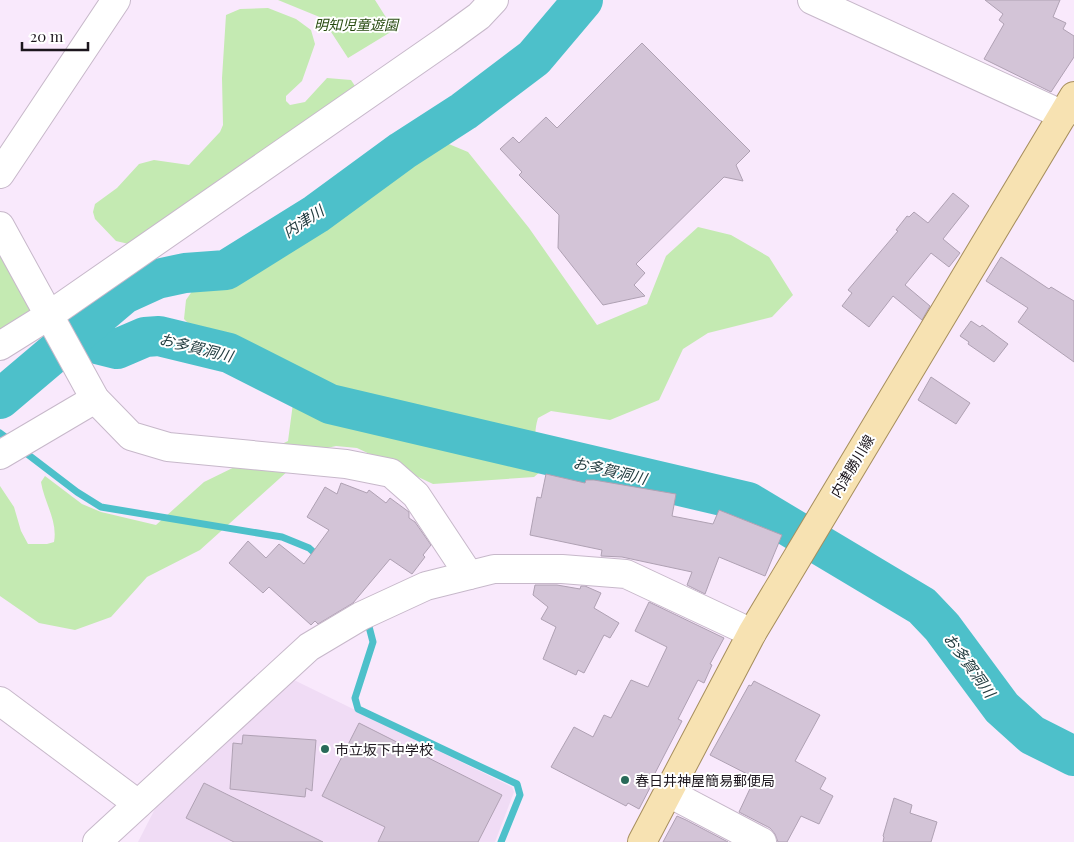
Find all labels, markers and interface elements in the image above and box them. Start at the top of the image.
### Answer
park label: 明知児童遊園 [314,15,400,34]
scale bar [22,20,89,52]
text: 20 m [30,26,64,46]
water label: 内津川 [279,199,329,242]
water label: お多賀洞川 [157,328,237,366]
street label: 内津勝川線 [826,431,878,501]
water label: お多賀洞川 [571,452,651,489]
water label: お多賀洞川 [940,629,1001,703]
place label: 市立坂下中学校 [335,740,433,759]
marker: 市立坂下中学校 [319,743,331,755]
place label: 春日井神屋簡易郵便局 [635,771,775,790]
marker: 春日井神屋簡易郵便局 [619,774,631,786]

